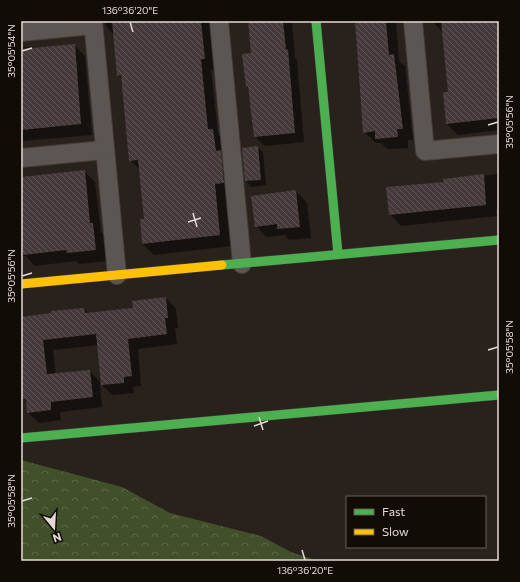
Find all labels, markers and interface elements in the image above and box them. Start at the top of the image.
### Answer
text: 136°36'20"E [102,4,158,16]
text: 35°05'54"N [5,24,17,78]
text: 35°05'56"N [503,95,515,149]
text: 35°05'56"N [5,249,17,303]
text: 35°05'58"N [503,320,515,374]
text: 35°05'58"N [5,474,17,528]
legend [346,496,486,548]
text: Fast [382,504,405,518]
north arrow [34,508,74,548]
text: Slow [382,524,409,538]
text: N [51,531,63,545]
text: 136°36'20"E [277,564,333,576]

